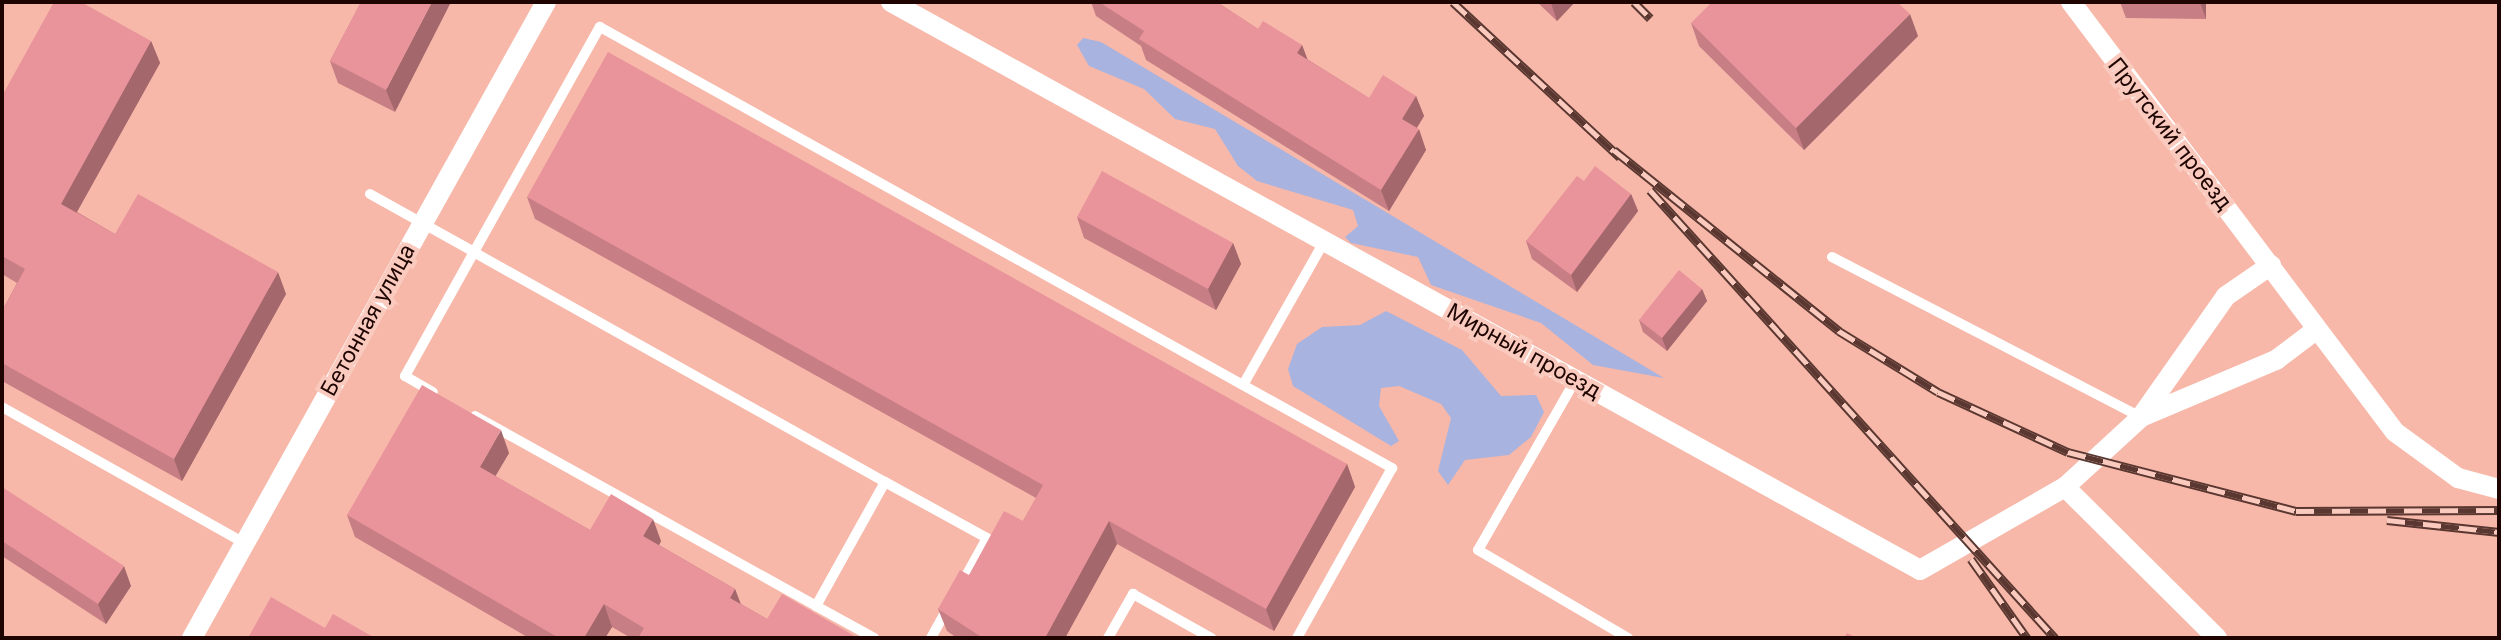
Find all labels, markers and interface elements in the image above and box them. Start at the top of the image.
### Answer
street label: Прутский проезд [2102,53,2238,215]
street label: Бетонная улица [315,240,421,400]
street label: Мирный проезд [1442,298,1606,404]

